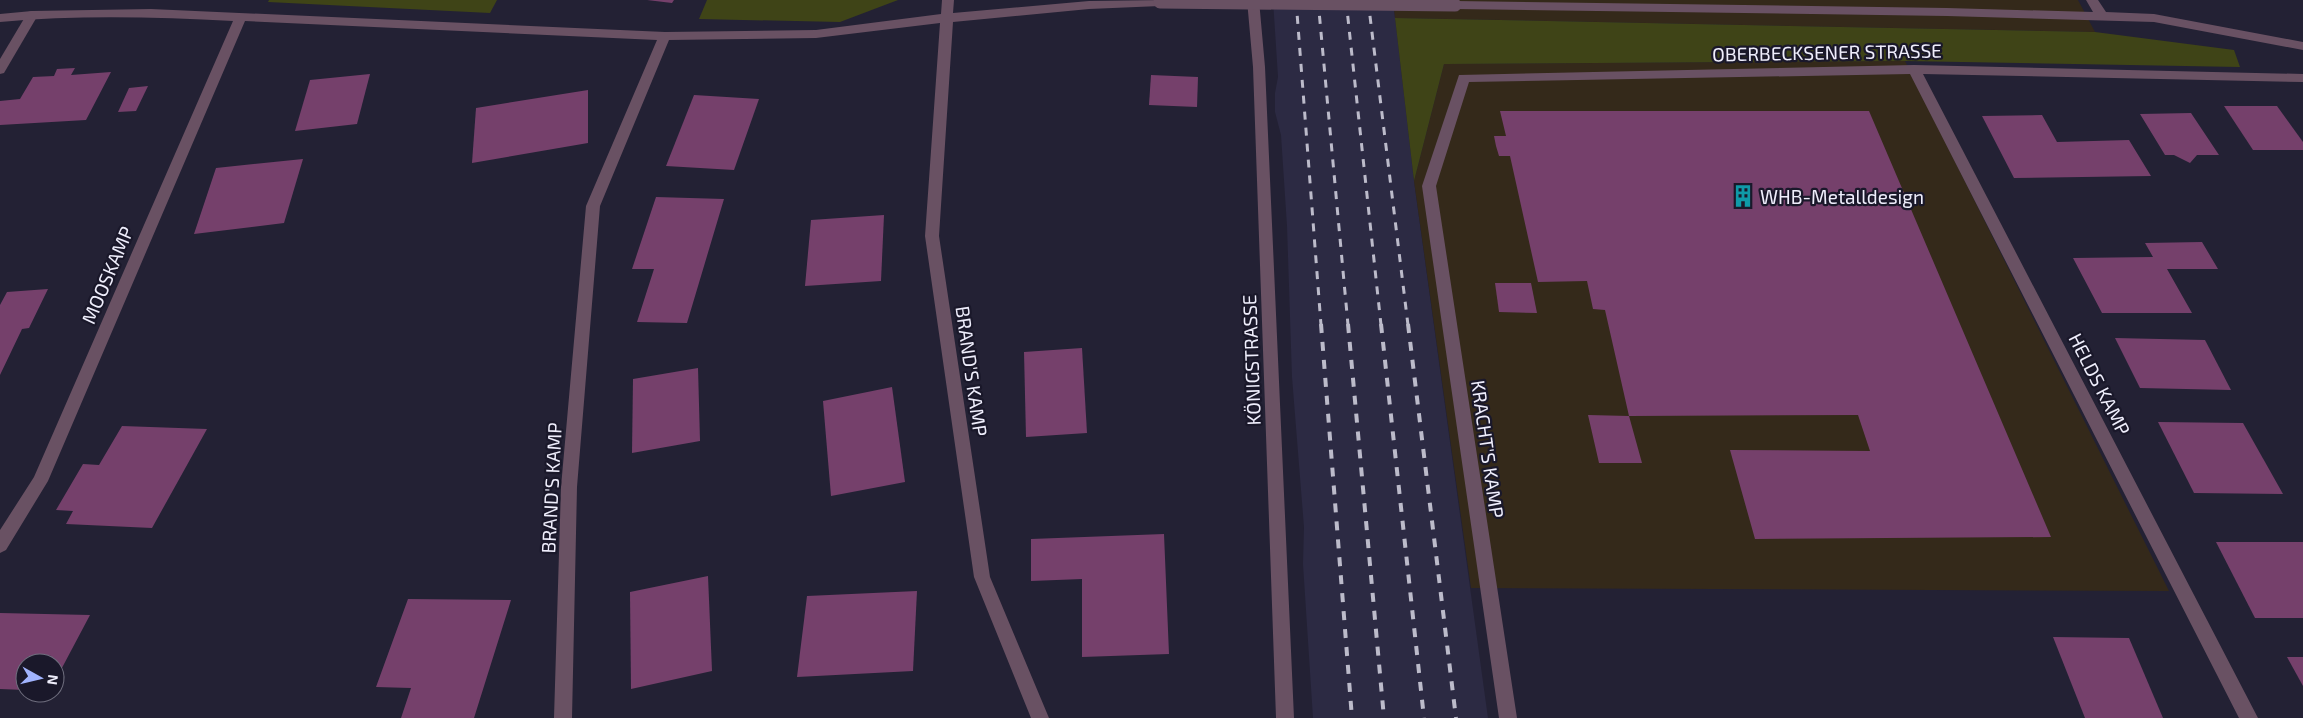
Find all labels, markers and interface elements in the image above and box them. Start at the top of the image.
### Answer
street label: OBERBECKSENER STRASSE [1712,38,1942,66]
building icon: WHB-Metalldesign [1730,183,1756,209]
place label: WHB-Metalldesign [1760,185,1924,208]
street label: MOOSKAMP [76,223,138,327]
street label: KÖNIGSTRASSE [1237,294,1265,426]
street label: BRAND'S KAMP [951,304,993,438]
street label: HELDS KAMP [2064,329,2136,439]
street label: KRACHT'S KAMP [1467,379,1509,519]
street label: BRAND'S KAMP [536,422,566,554]
north arrow [15,653,65,703]
text: N [44,674,62,686]

